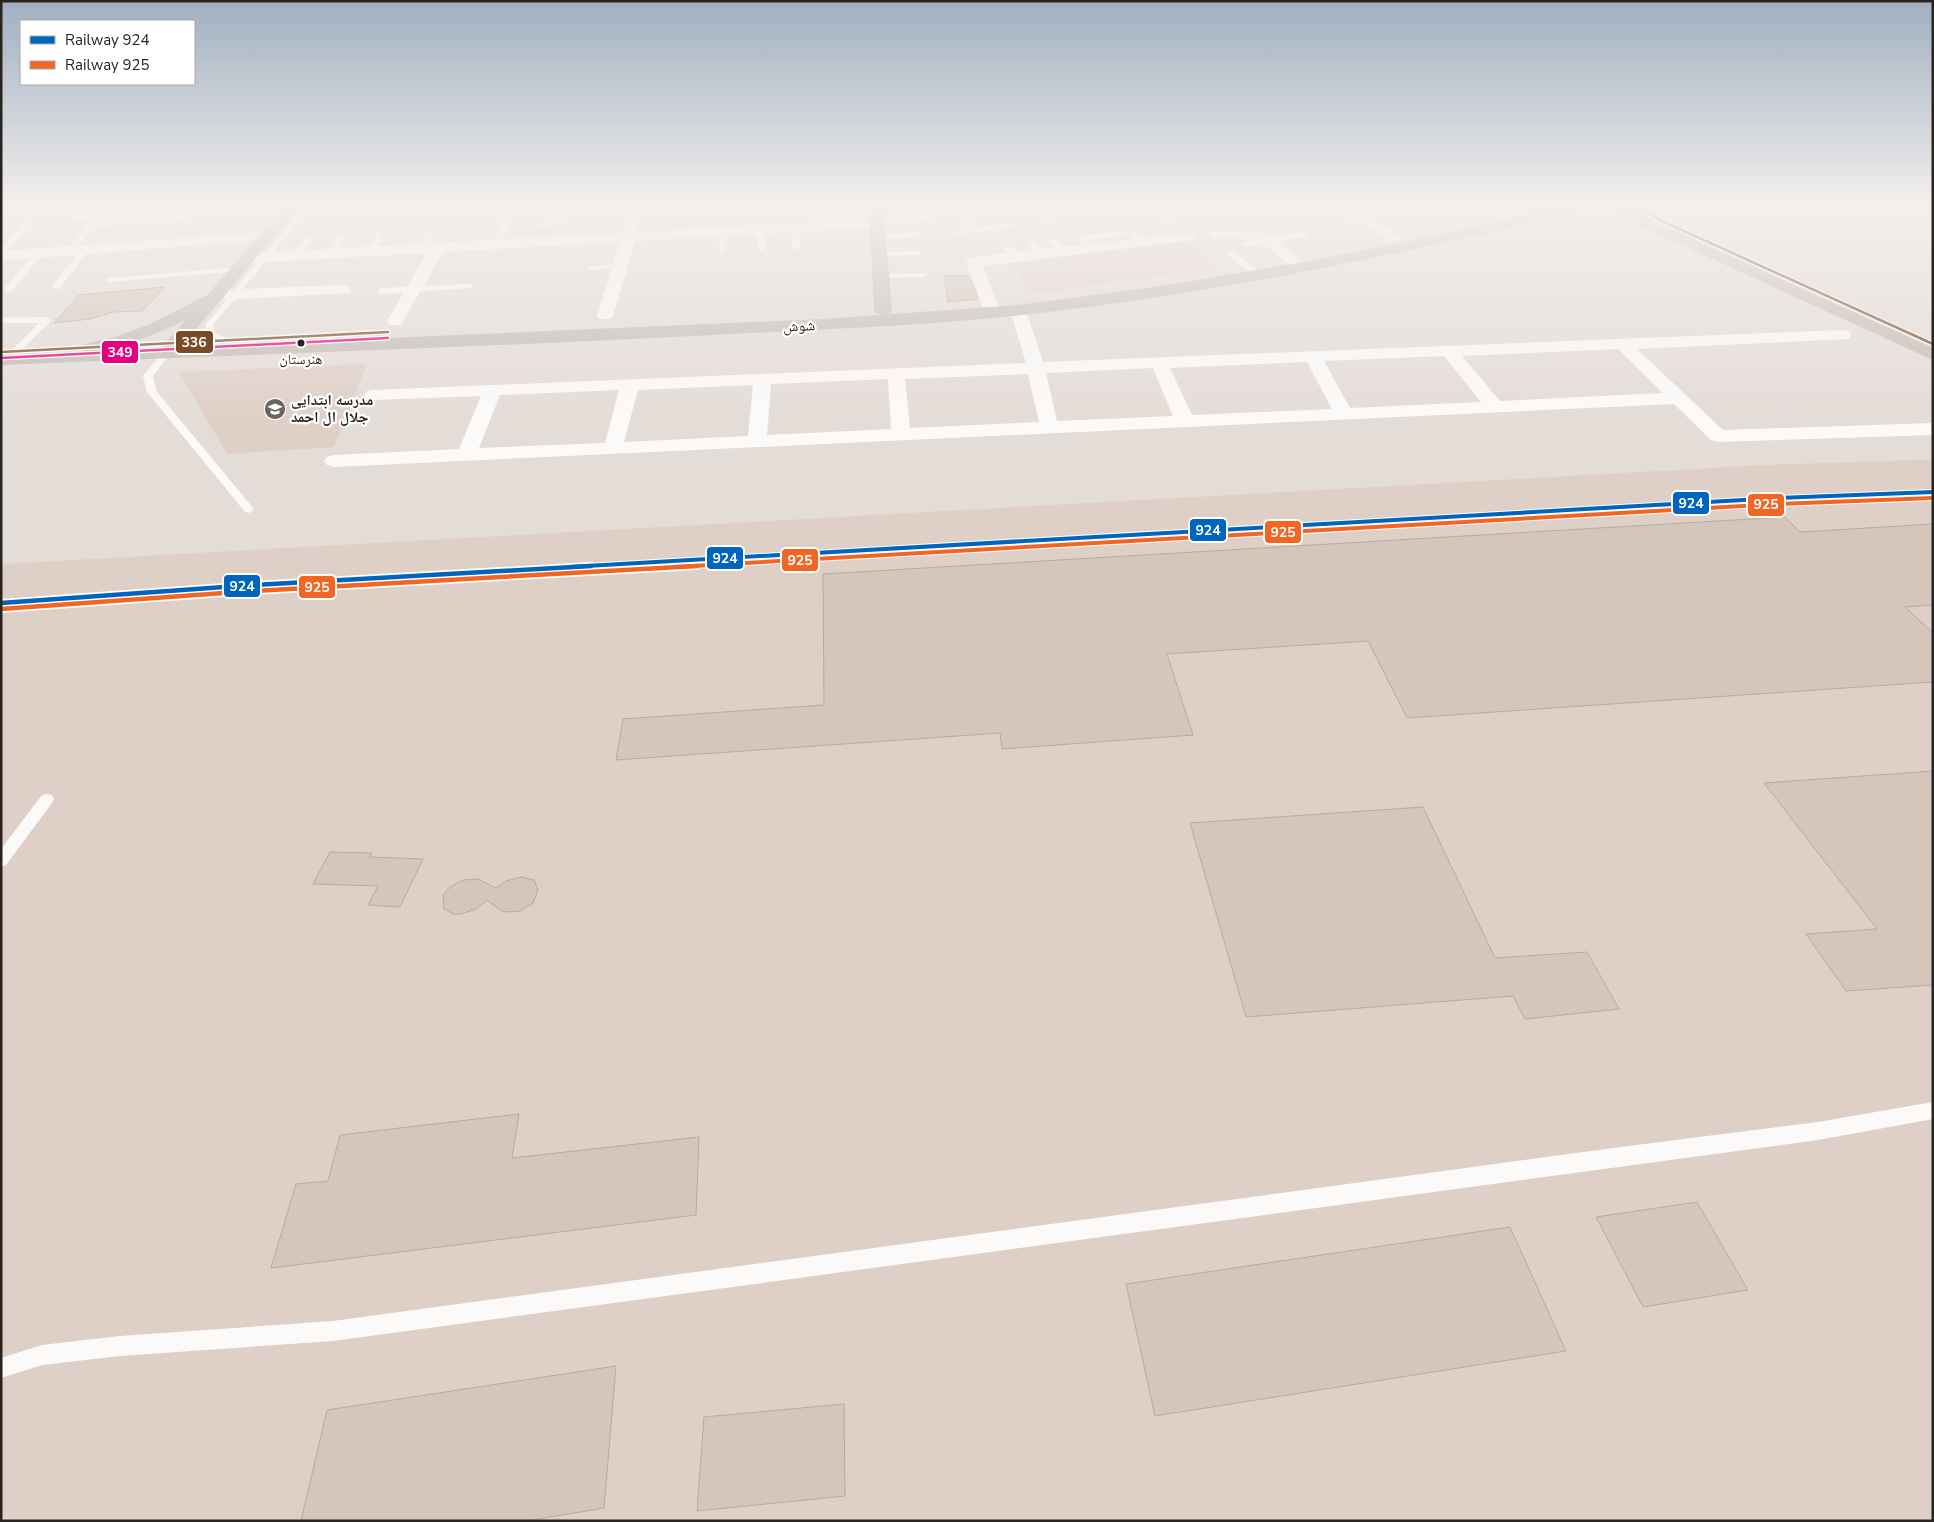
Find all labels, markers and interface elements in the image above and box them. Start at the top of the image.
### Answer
legend [20,20,195,85]
text: Railway 924 [65,30,150,50]
text: Railway 925 [65,55,150,75]
street label: شوش [782,315,816,337]
line badge: 336 [175,330,214,354]
text: 336 [181,333,207,352]
marker: هنرستان [296,338,306,348]
line badge: 349 [101,340,139,364]
text: 349 [107,343,133,362]
place label: هنرستان [280,350,322,369]
place label: مدرسه ابتدایی جلال ال احمد [291,390,373,427]
school or university icon: مدرسه ابتدایی جلال ال احمد [263,397,287,421]
line badge: 924 [1672,491,1710,515]
line badge: 925 [1747,493,1785,517]
text: 924 [1678,494,1704,513]
text: 925 [1753,495,1779,514]
line badge: 924 [1189,518,1227,542]
line badge: 925 [1264,520,1302,544]
text: 924 [1195,521,1221,540]
text: 925 [1270,523,1296,542]
line badge: 924 [706,546,744,570]
line badge: 925 [781,548,819,572]
text: 924 [712,549,738,568]
text: 925 [787,551,813,570]
line badge: 924 [223,574,261,598]
line badge: 925 [298,575,336,599]
text: 924 [229,577,255,596]
text: 925 [304,578,330,597]

